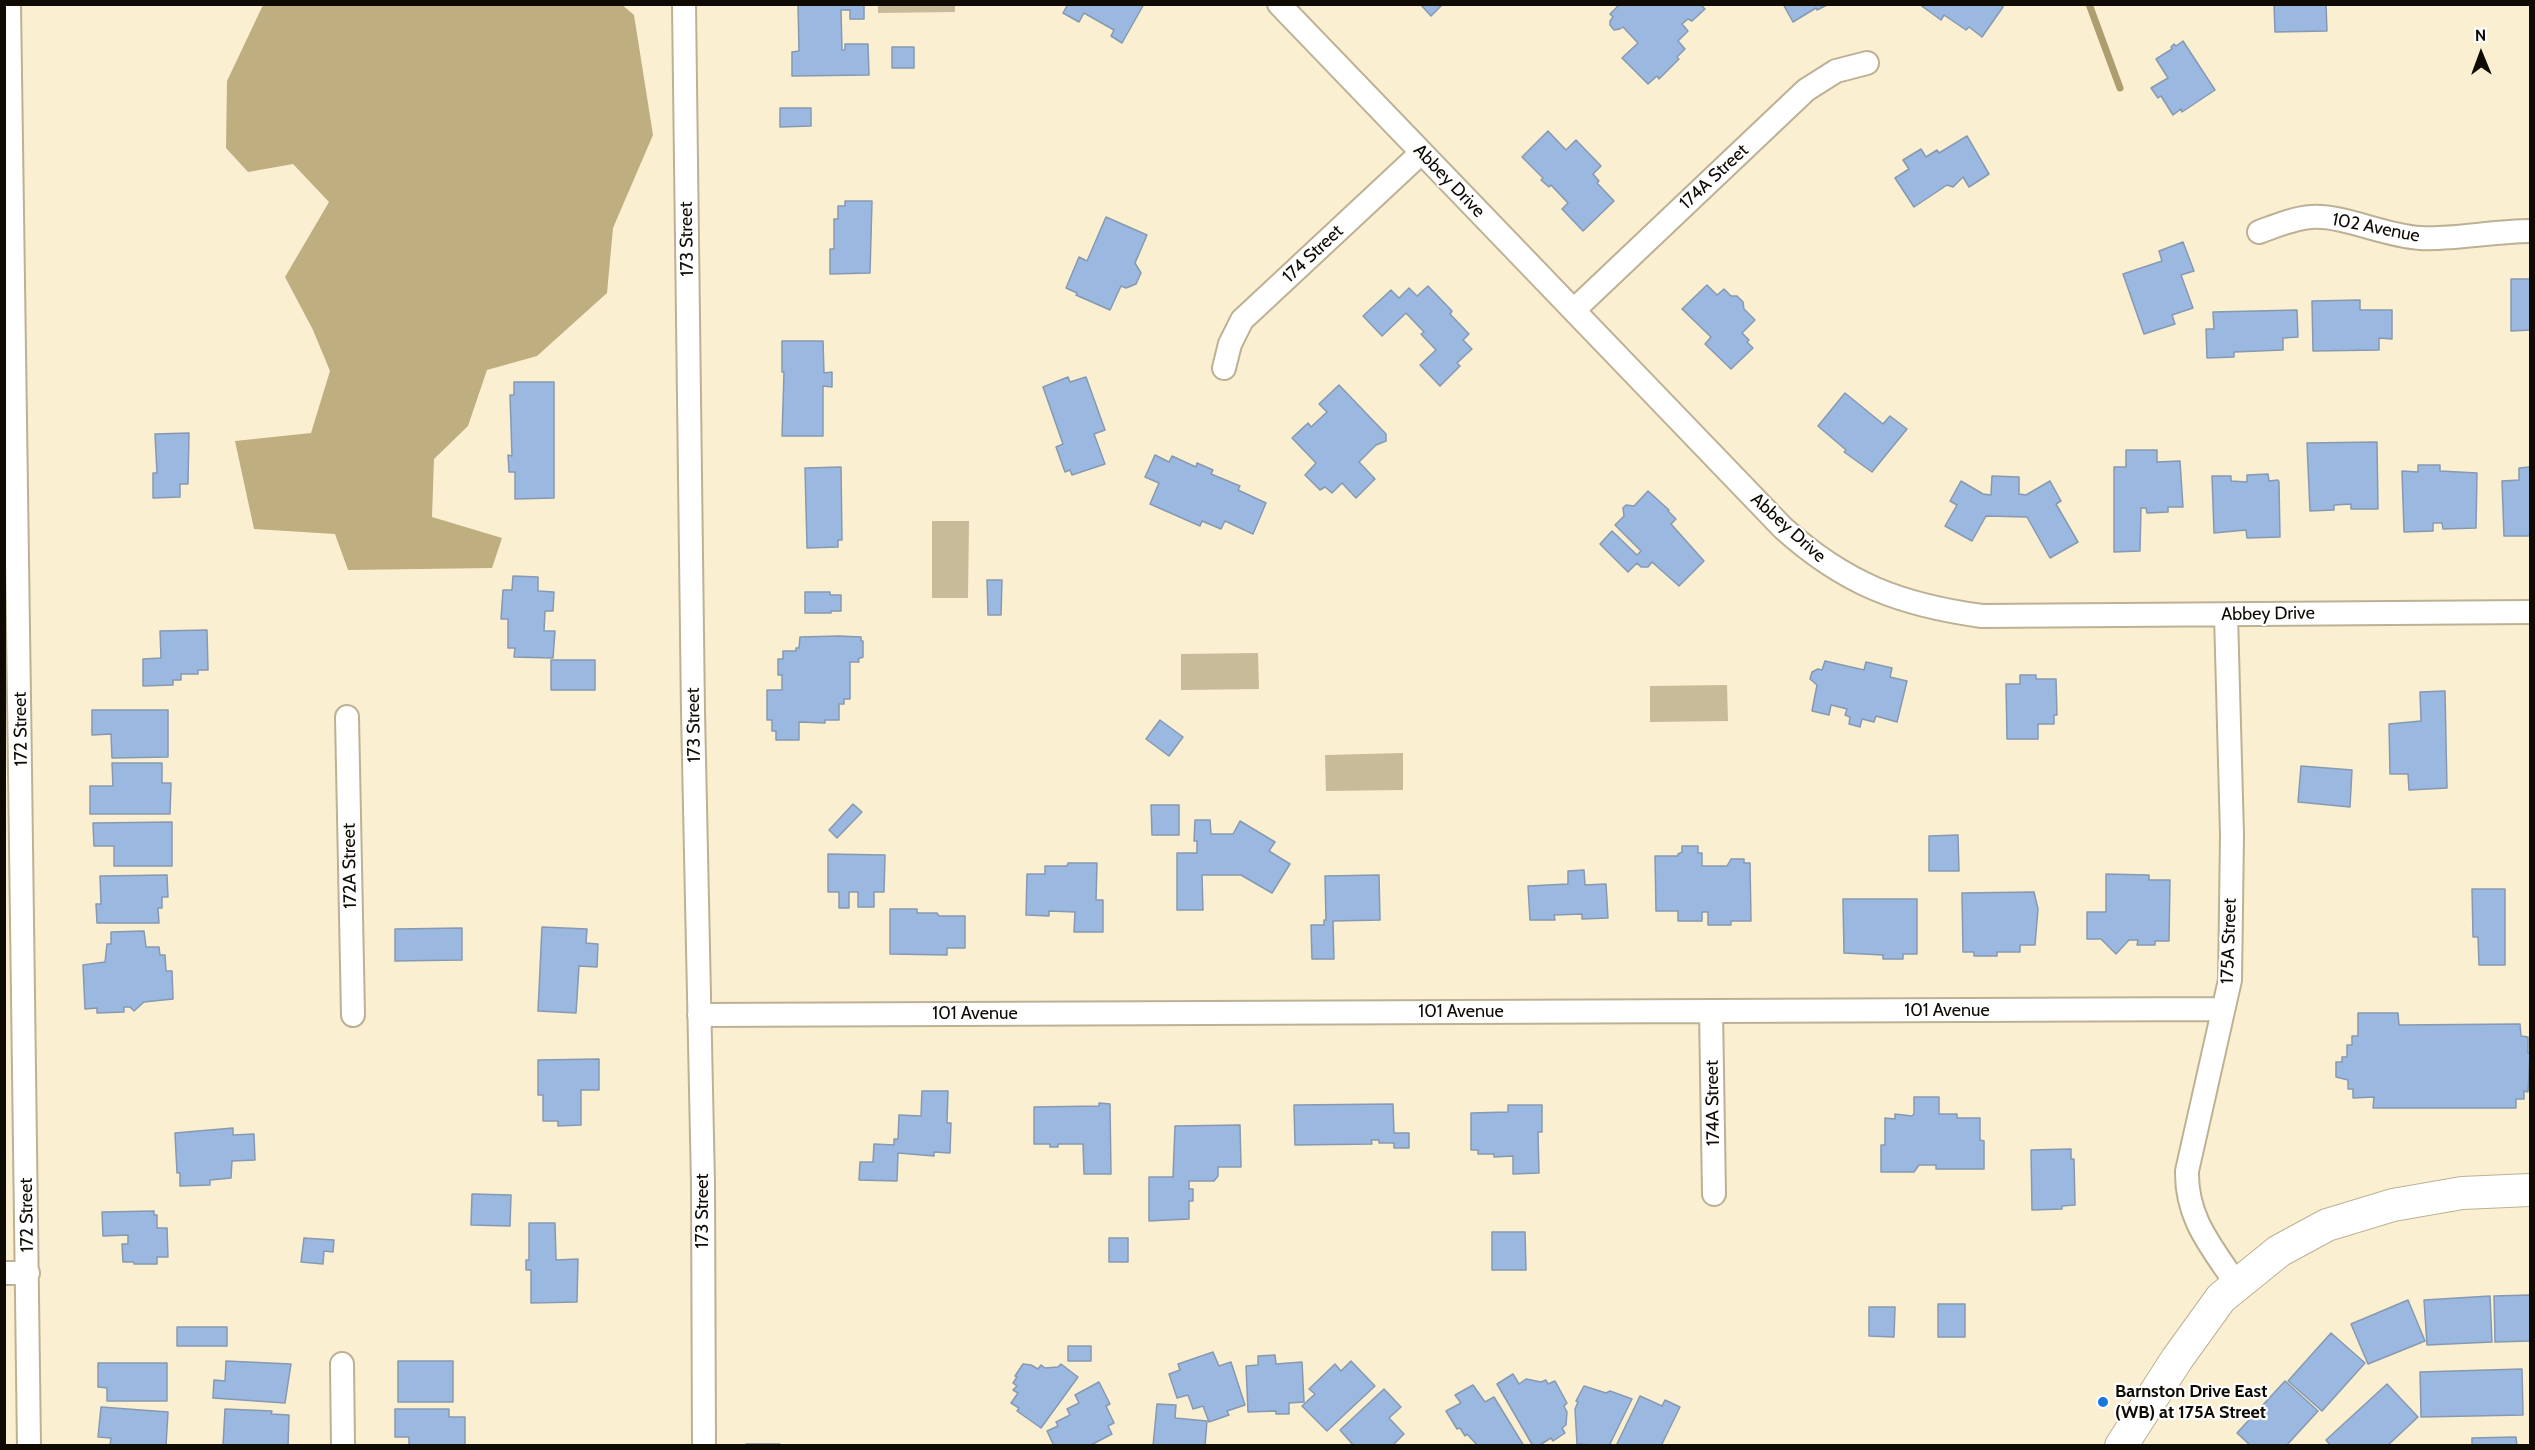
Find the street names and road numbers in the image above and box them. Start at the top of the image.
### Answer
street label: Abbey Drive [1409,140,1489,222]
street label: 174A Street [1675,140,1753,214]
street label: 173 Street [676,201,698,277]
street label: 102 Avenue [2330,209,2422,247]
street label: 174 Street [1278,221,1348,287]
street label: Abbey Drive [1746,489,1830,567]
street label: Abbey Drive [2221,602,2315,626]
street label: 173 Street [683,687,705,763]
street label: 172 Street [10,691,32,767]
street label: 172A Street [338,823,362,909]
street label: 175A Street [2217,898,2241,984]
street label: 101 Avenue [1904,1000,1990,1022]
street label: 101 Avenue [1418,1001,1504,1023]
street label: 101 Avenue [932,1003,1018,1025]
street label: 174A Street [1701,1060,1725,1146]
street label: 173 Street [692,1174,714,1248]
street label: 172 Street [16,1177,38,1253]

